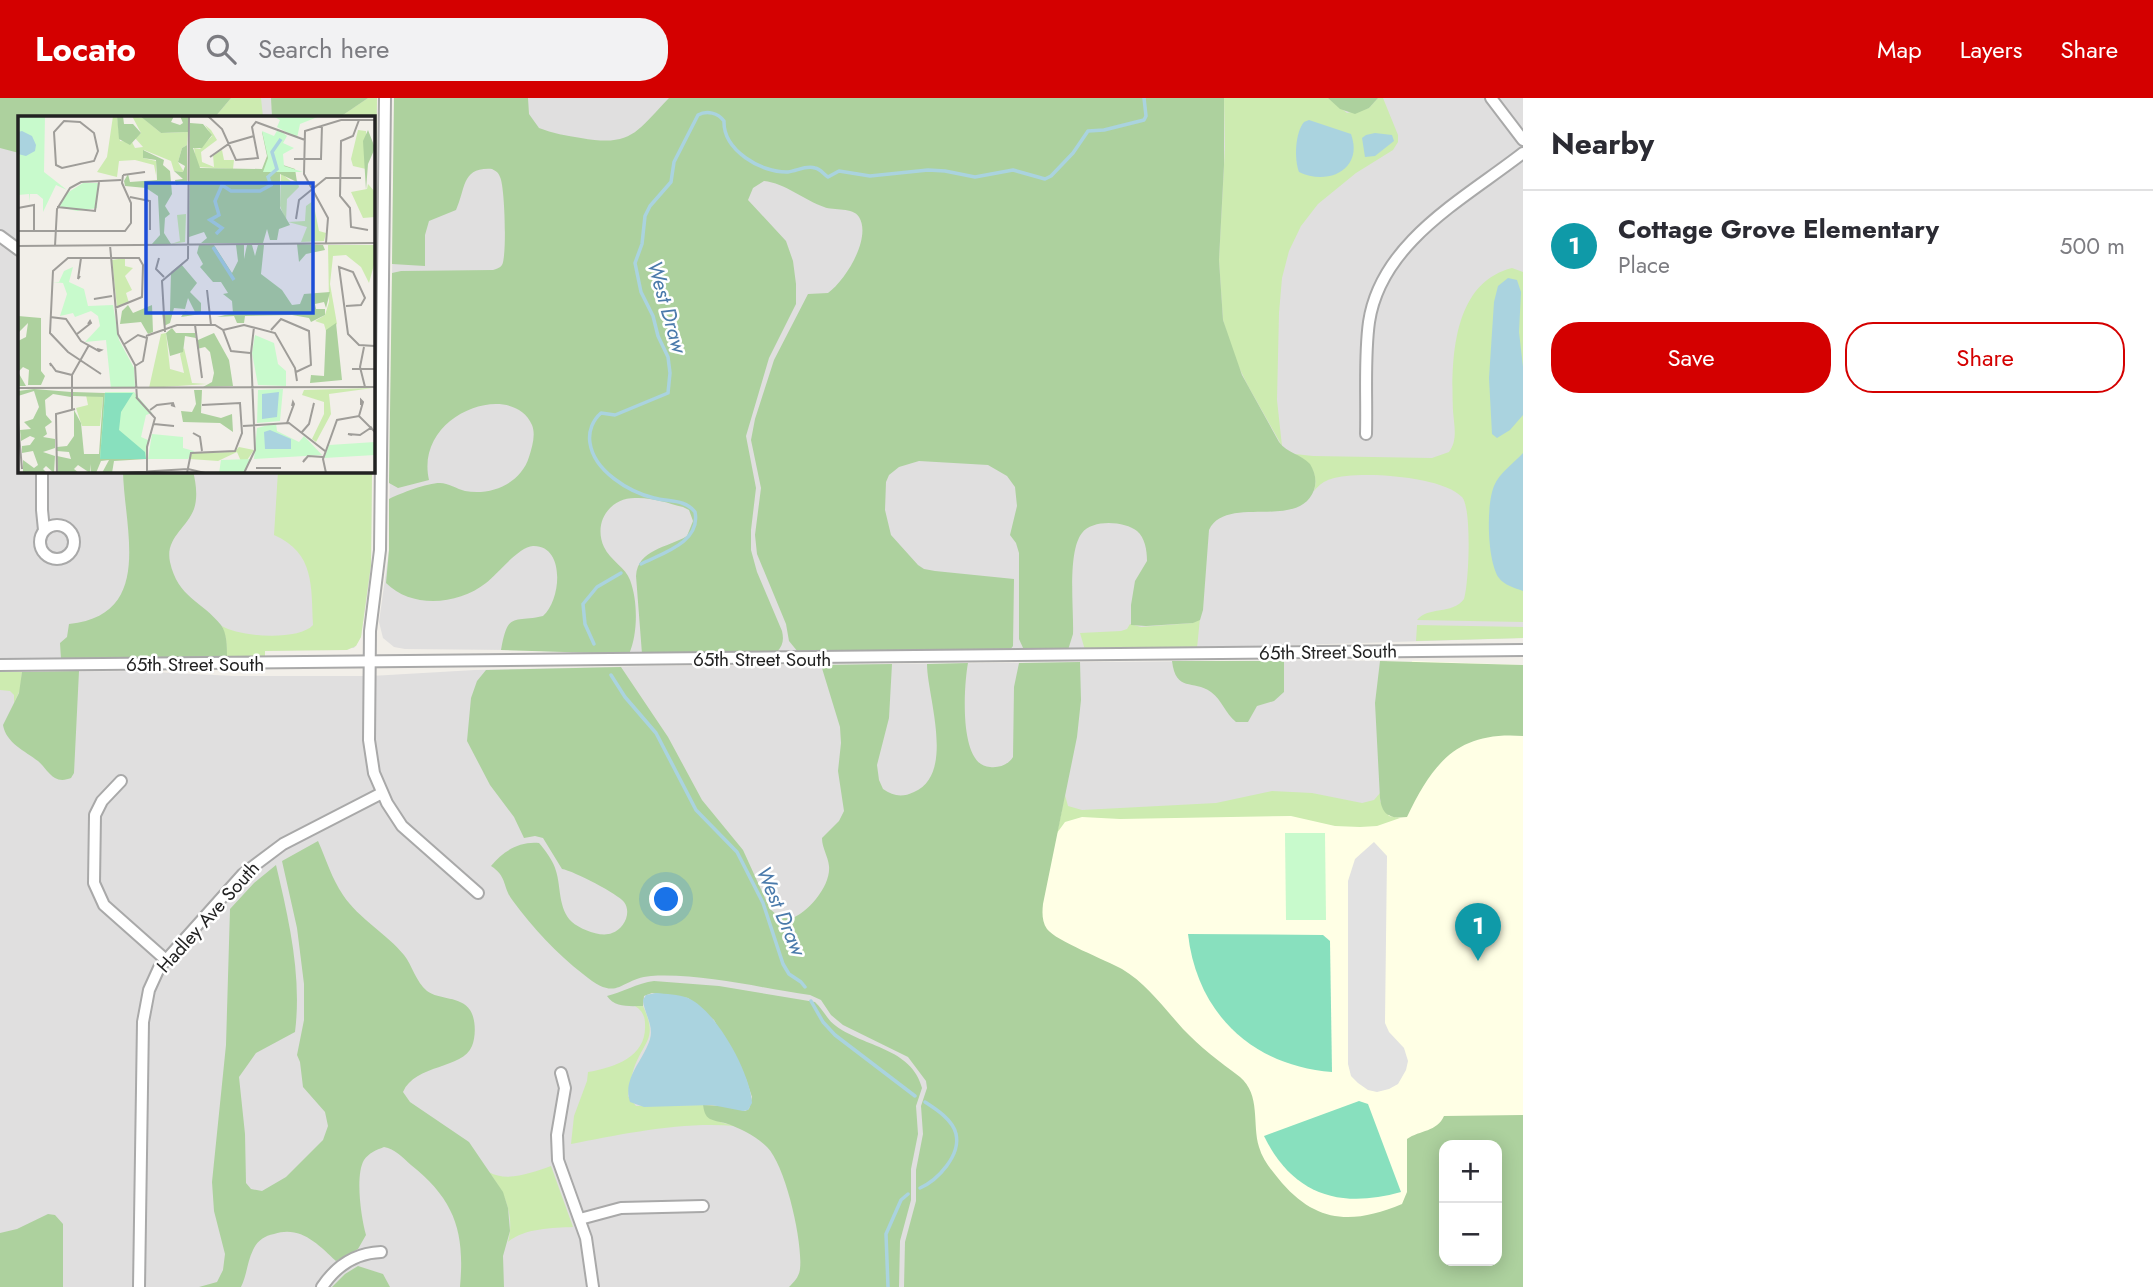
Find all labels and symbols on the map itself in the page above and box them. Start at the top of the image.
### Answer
inset map [18,116,374,472]
water label: West Draw [640,257,695,358]
street label: 65th Street South [1259,637,1397,667]
street label: 65th Street South [693,646,831,673]
street label: 65th Street South [126,651,264,678]
street label: Hadley Ave South [150,855,266,979]
water label: West Draw [749,862,814,961]
your location [649,882,683,916]
pin: 1 [1455,903,1501,961]

